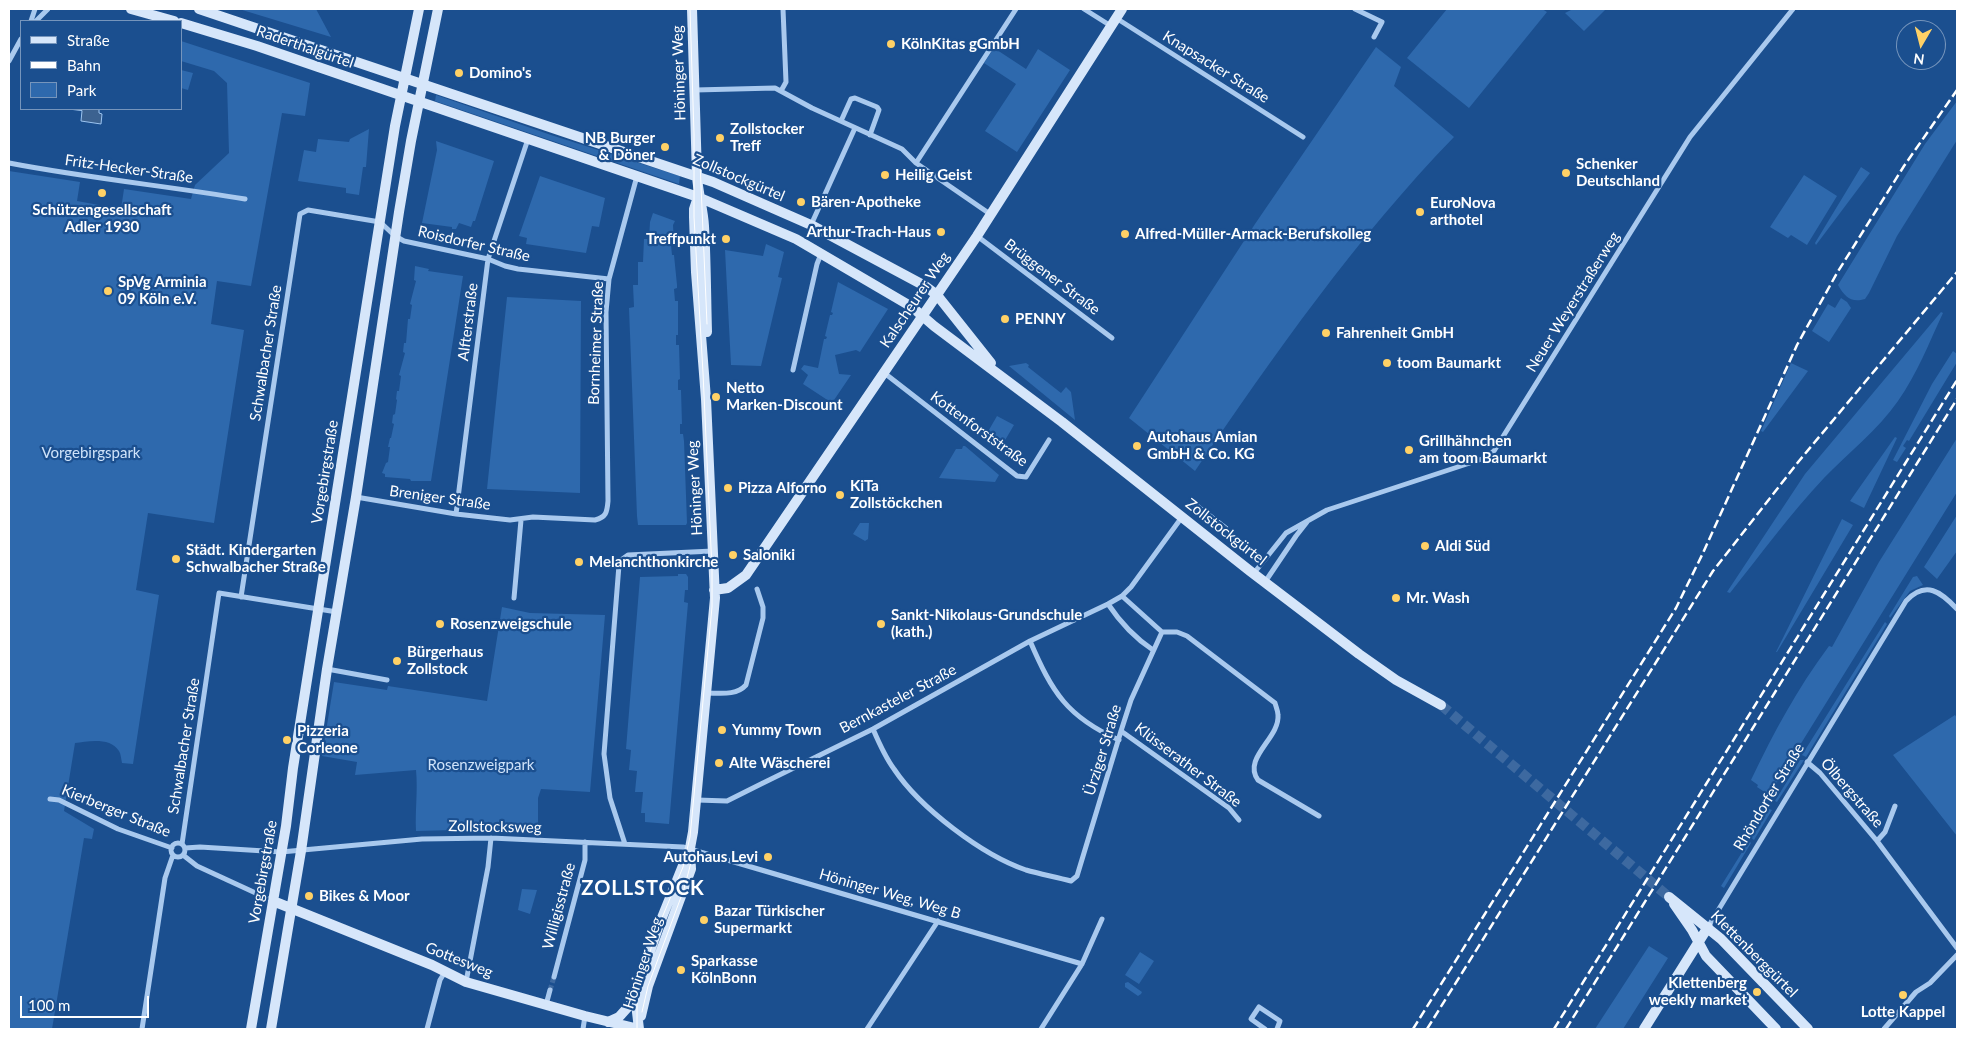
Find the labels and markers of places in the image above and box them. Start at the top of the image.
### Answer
place label: KölnKitas gGmbH [901,35,1020,53]
marker: KölnKitas gGmbH [885,38,897,50]
place label: Domino's [469,64,532,82]
marker: Domino's [453,67,465,79]
place label: Zollstocker Treff [730,120,804,155]
place label: NB Burger & Döner [585,129,655,164]
marker: Zollstocker Treff [714,132,726,144]
marker: NB Burger & Döner [659,141,671,153]
place label: Schenker Deutschland [1576,155,1660,190]
place label: Heilig Geist [895,166,972,184]
marker: Schenker Deutschland [1560,167,1572,179]
marker: Heilig Geist [879,169,891,181]
marker: Schützengesellschaft Adler 1930 [96,187,108,199]
place label: Bären-Apotheke [811,193,921,211]
place label: EuroNova arthotel [1430,194,1496,229]
marker: Bären-Apotheke [795,196,807,208]
place label: Schützengesellschaft Adler 1930 [32,201,172,236]
marker: EuroNova arthotel [1414,206,1426,218]
place label: Arthur-Trach-Haus [806,223,931,241]
place label: Alfred-Müller-Armack-Berufskolleg [1135,225,1371,243]
marker: Arthur-Trach-Haus [935,226,947,238]
marker: Alfred-Müller-Armack-Berufskolleg [1119,228,1131,240]
place label: Treffpunkt [646,230,716,248]
marker: Treffpunkt [720,233,732,245]
place label: SpVg Arminia 09 Köln e.V. [118,273,207,308]
marker: SpVg Arminia 09 Köln e.V. [102,285,114,297]
place label: PENNY [1015,310,1066,328]
marker: PENNY [999,313,1011,325]
place label: Fahrenheit GmbH [1336,324,1454,342]
marker: Fahrenheit GmbH [1320,327,1332,339]
place label: toom Baumarkt [1397,354,1501,372]
marker: toom Baumarkt [1381,357,1393,369]
place label: Netto Marken-Discount [726,379,843,414]
marker: Netto Marken-Discount [710,391,722,403]
place label: Autohaus Amian GmbH & Co. KG [1147,428,1257,463]
place label: Grillhähnchen am toom Baumarkt [1419,432,1547,467]
marker: Autohaus Amian GmbH & Co. KG [1131,440,1143,452]
marker: Grillhähnchen am toom Baumarkt [1403,444,1415,456]
place label: KiTa Zollstöckchen [850,477,943,512]
place label: Pizza Alforno [738,479,827,497]
marker: Pizza Alforno [722,482,734,494]
marker: KiTa Zollstöckchen [834,489,846,501]
place label: Aldi Süd [1435,537,1490,555]
marker: Aldi Süd [1419,540,1431,552]
place label: Städt. Kindergarten Schwalbacher Straße [186,541,326,576]
place label: Saloniki [743,546,795,564]
marker: Saloniki [727,549,739,561]
marker: Städt. Kindergarten Schwalbacher Straße [170,553,182,565]
place label: Melanchthonkirche [589,553,718,571]
marker: Melanchthonkirche [573,556,585,568]
place label: Mr. Wash [1406,589,1470,607]
marker: Mr. Wash [1390,592,1402,604]
place label: Sankt-Nikolaus-Grundschule (kath.) [891,606,1082,641]
place label: Rosenzweigschule [450,615,572,633]
marker: Rosenzweigschule [434,618,446,630]
marker: Sankt-Nikolaus-Grundschule (kath.) [875,618,887,630]
place label: Bürgerhaus Zollstock [407,643,483,678]
marker: Bürgerhaus Zollstock [391,655,403,667]
place label: Yummy Town [732,721,822,739]
place label: Pizzeria Corleone [297,722,358,757]
marker: Yummy Town [716,724,728,736]
marker: Pizzeria Corleone [281,734,293,746]
place label: Alte Wäscherei [729,754,830,772]
marker: Alte Wäscherei [713,757,725,769]
place label: Autohaus Levi [663,848,758,866]
marker: Autohaus Levi [762,851,774,863]
place label: Bikes & Moor [319,887,410,905]
marker: Bikes & Moor [303,890,315,902]
place label: Bazar Türkischer Supermarkt [714,902,824,937]
marker: Bazar Türkischer Supermarkt [698,914,710,926]
place label: Sparkasse KölnBonn [691,952,758,987]
marker: Sparkasse KölnBonn [675,964,687,976]
place label: Klettenberg weekly market [1649,974,1747,1009]
marker: Klettenberg weekly market [1751,986,1763,998]
marker: Lotte Kappel [1897,989,1909,1001]
place label: Lotte Kappel [1861,1003,1945,1021]

